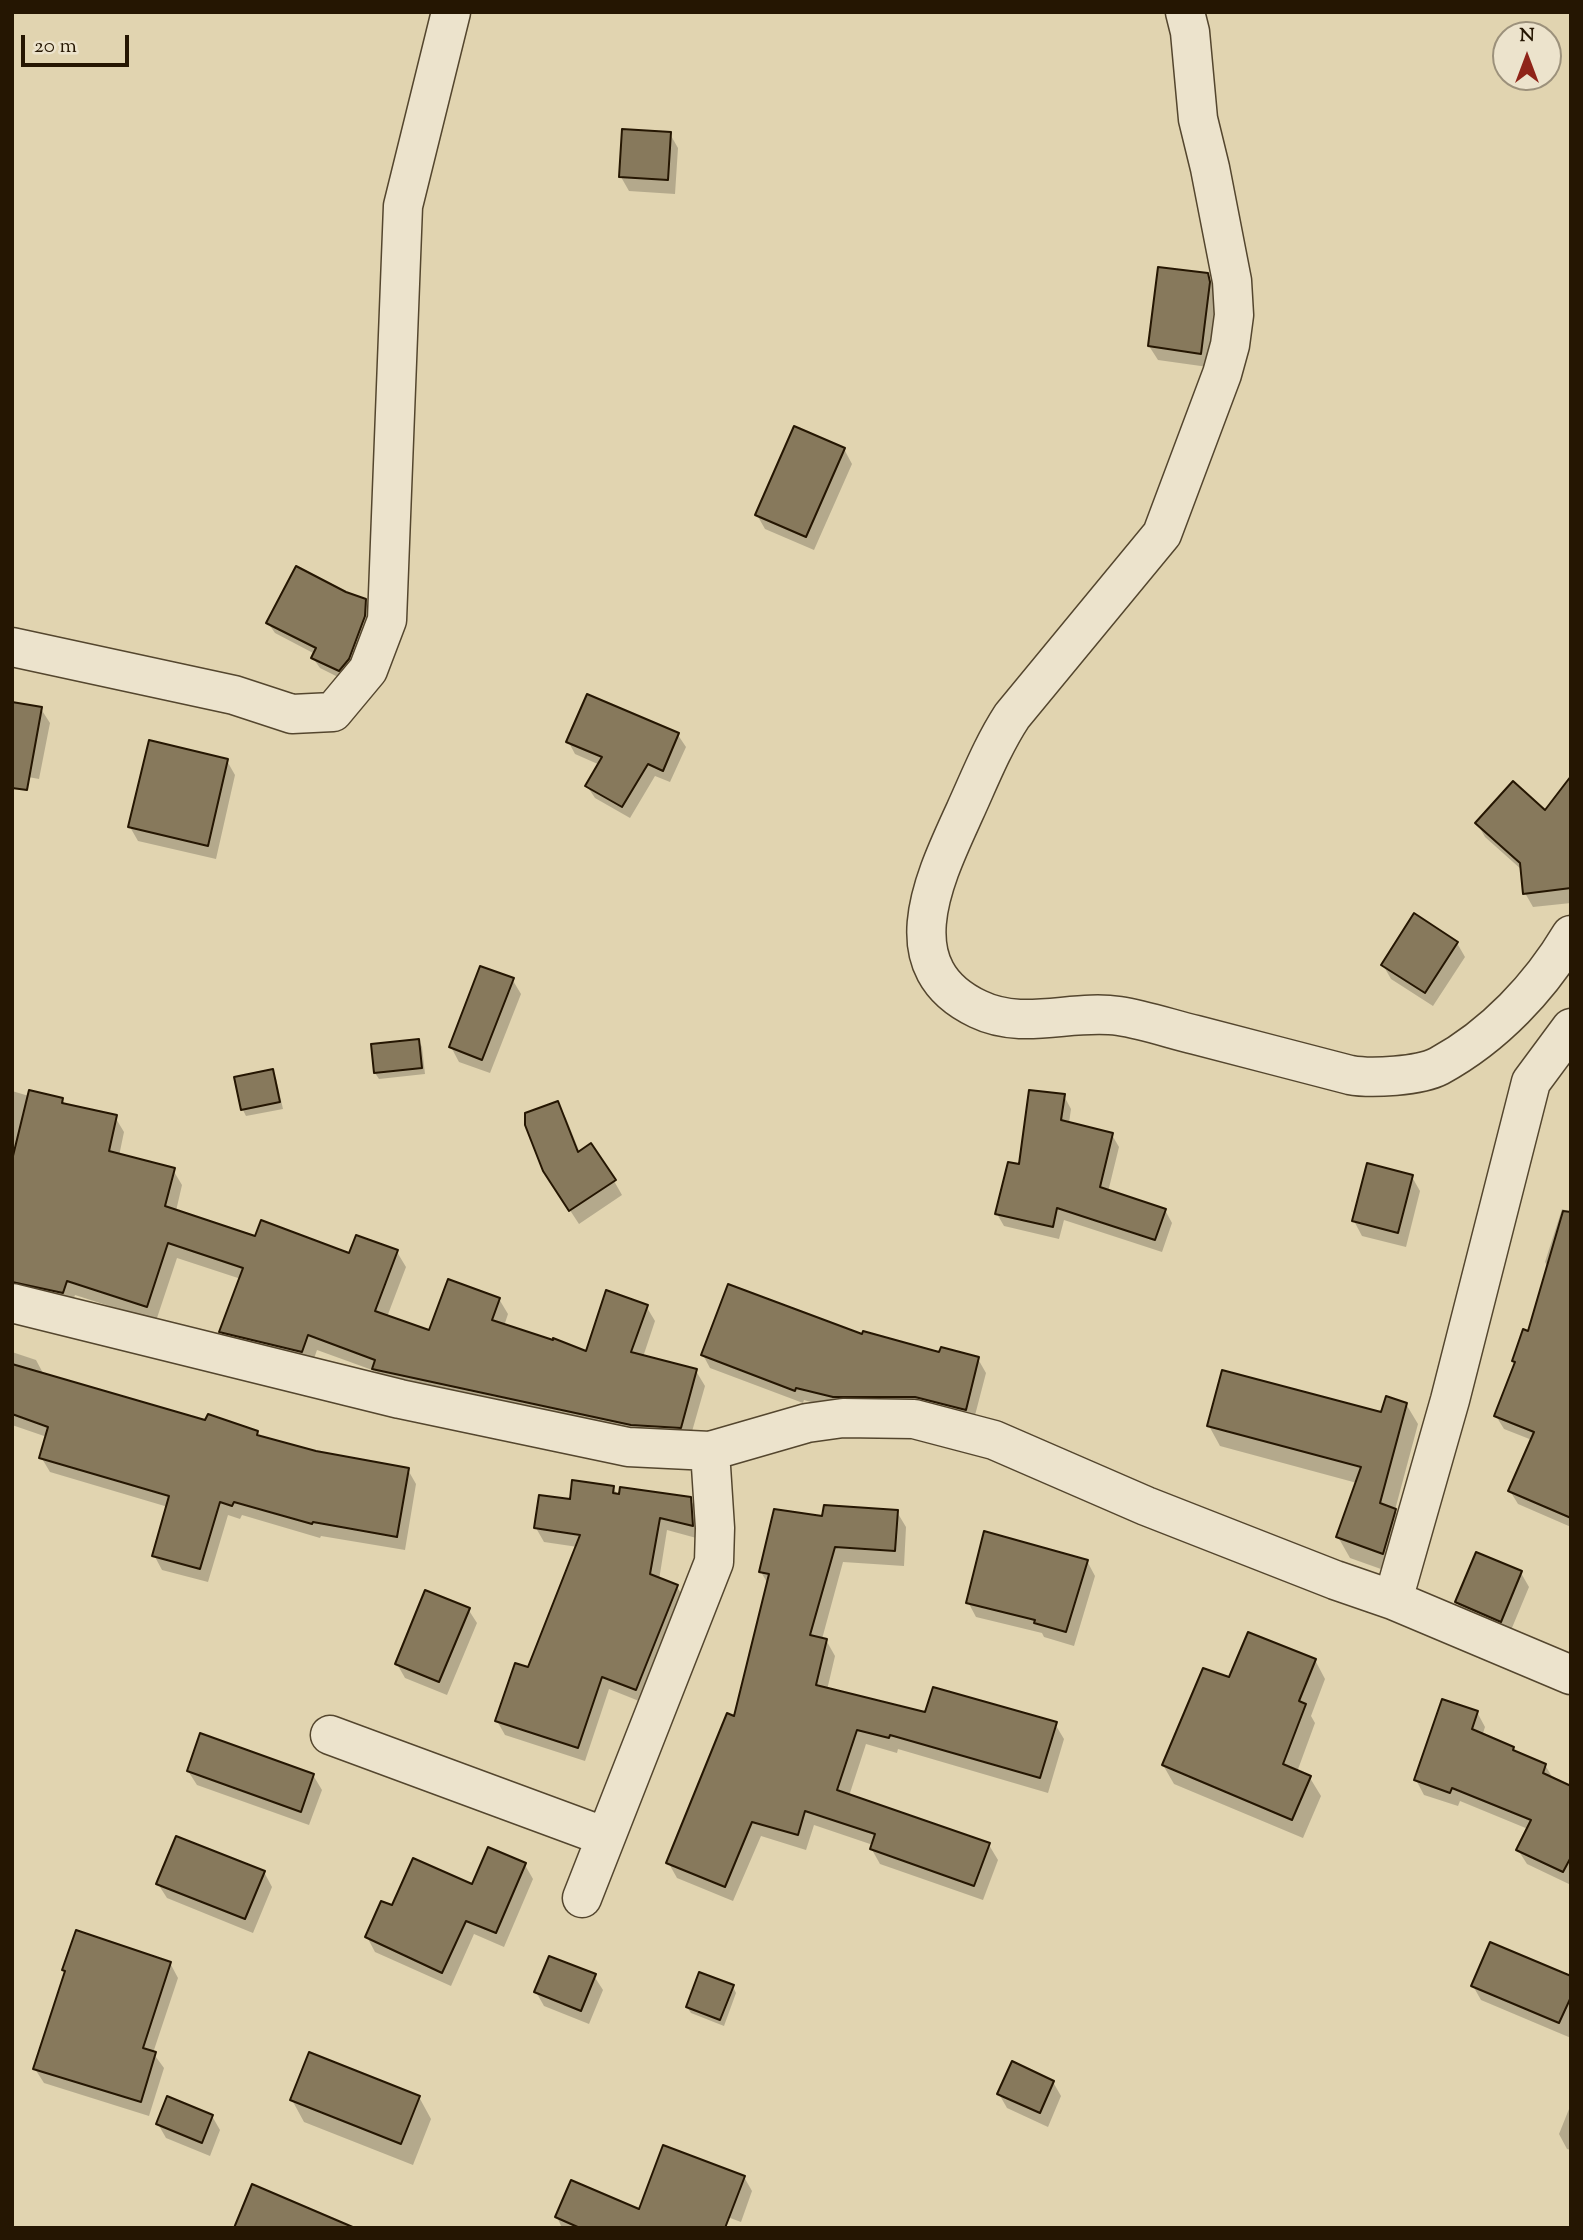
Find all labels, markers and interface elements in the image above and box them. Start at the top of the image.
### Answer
scale bar [24,21,133,65]
north arrow [1492,21,1562,91]
text: N [1519,23,1535,50]
text: 20 m [34,32,77,62]

